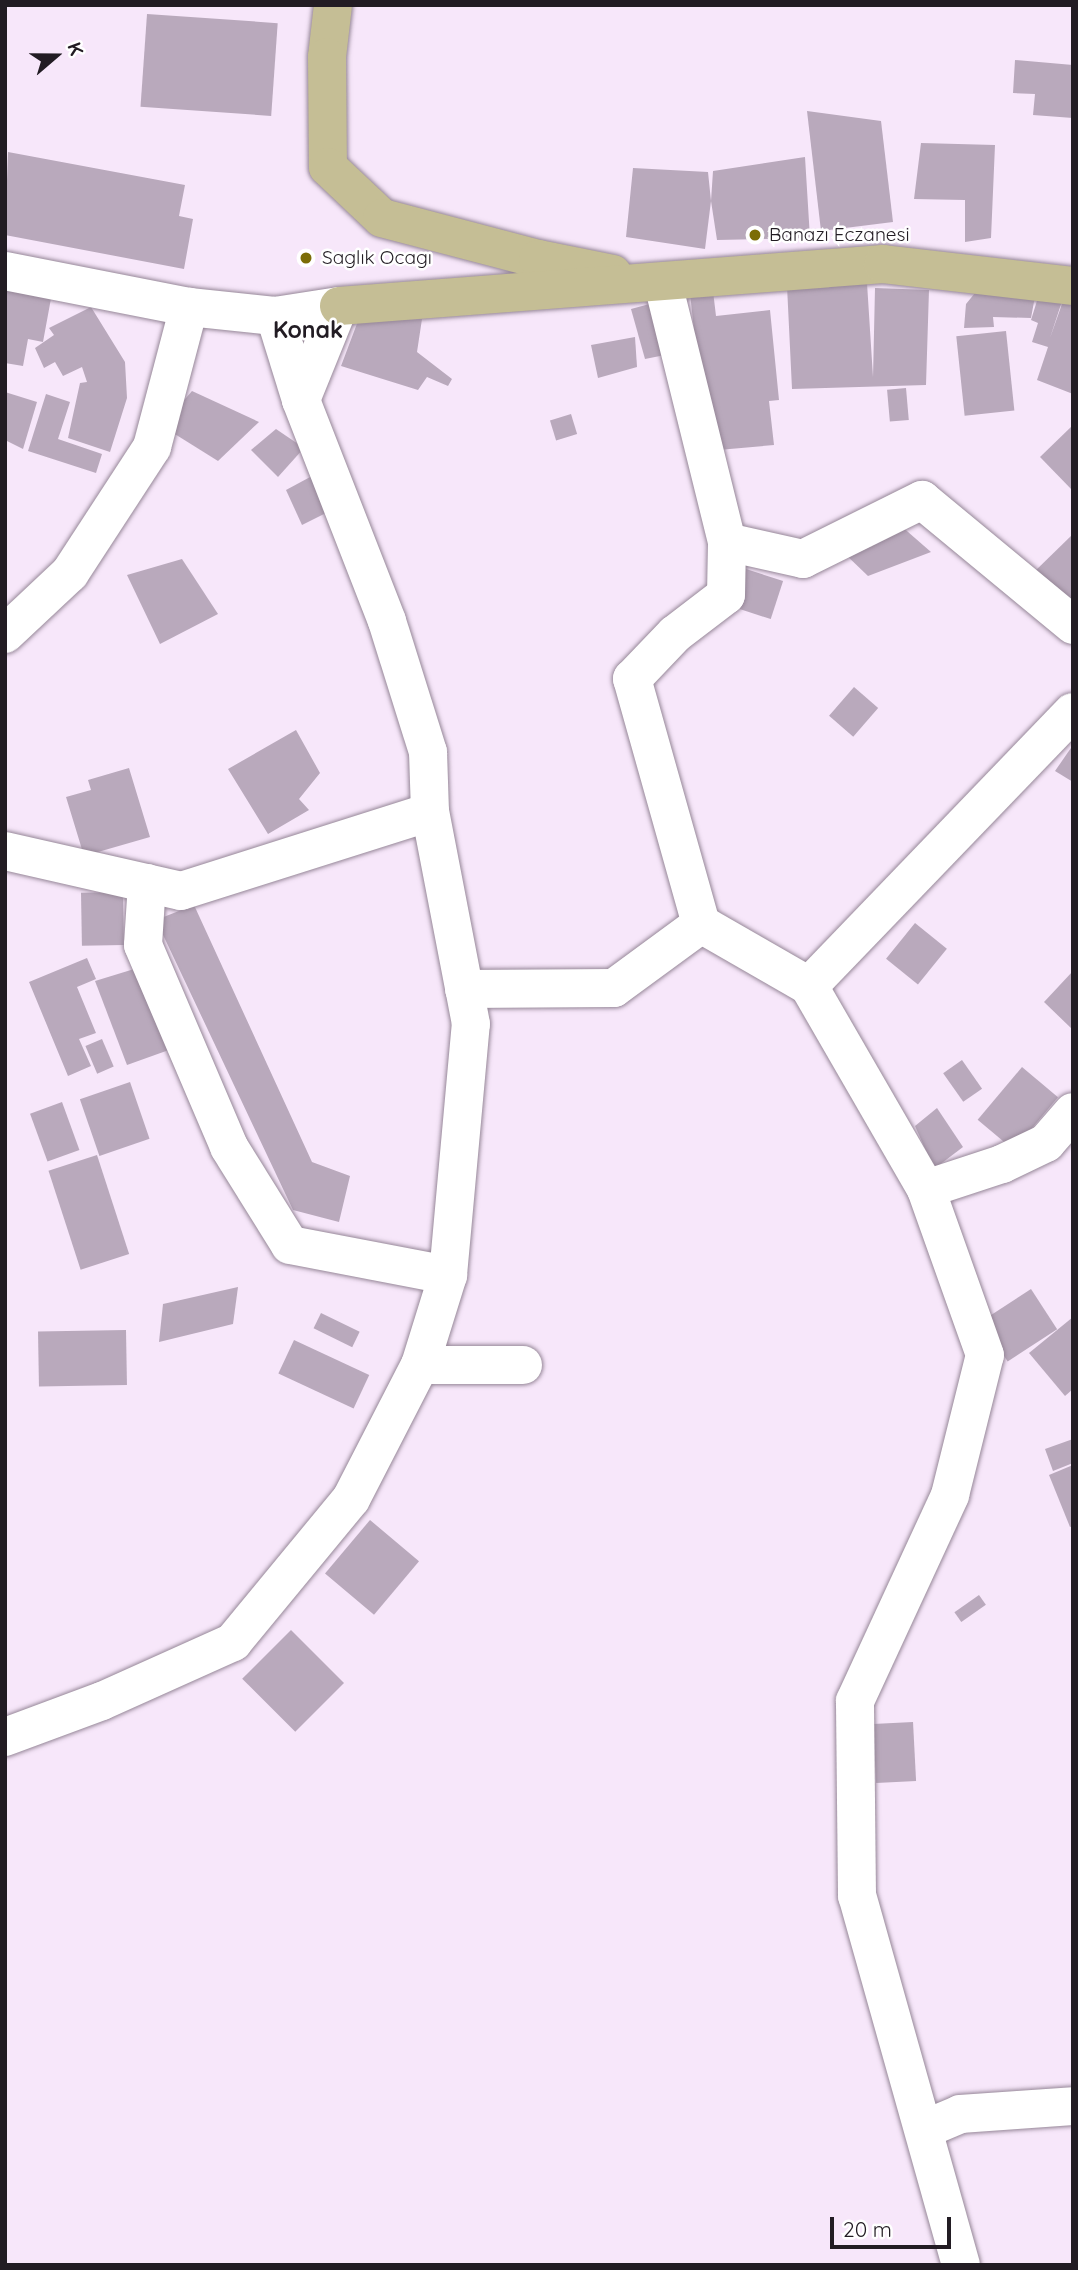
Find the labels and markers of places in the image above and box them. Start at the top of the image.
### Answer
place label: Banazı Eczanesi [769,224,910,246]
marker: Banazı Eczanesi [747,227,763,243]
place label: Saglık Ocagı [322,247,432,269]
marker: Saglık Ocagı [296,248,316,268]

